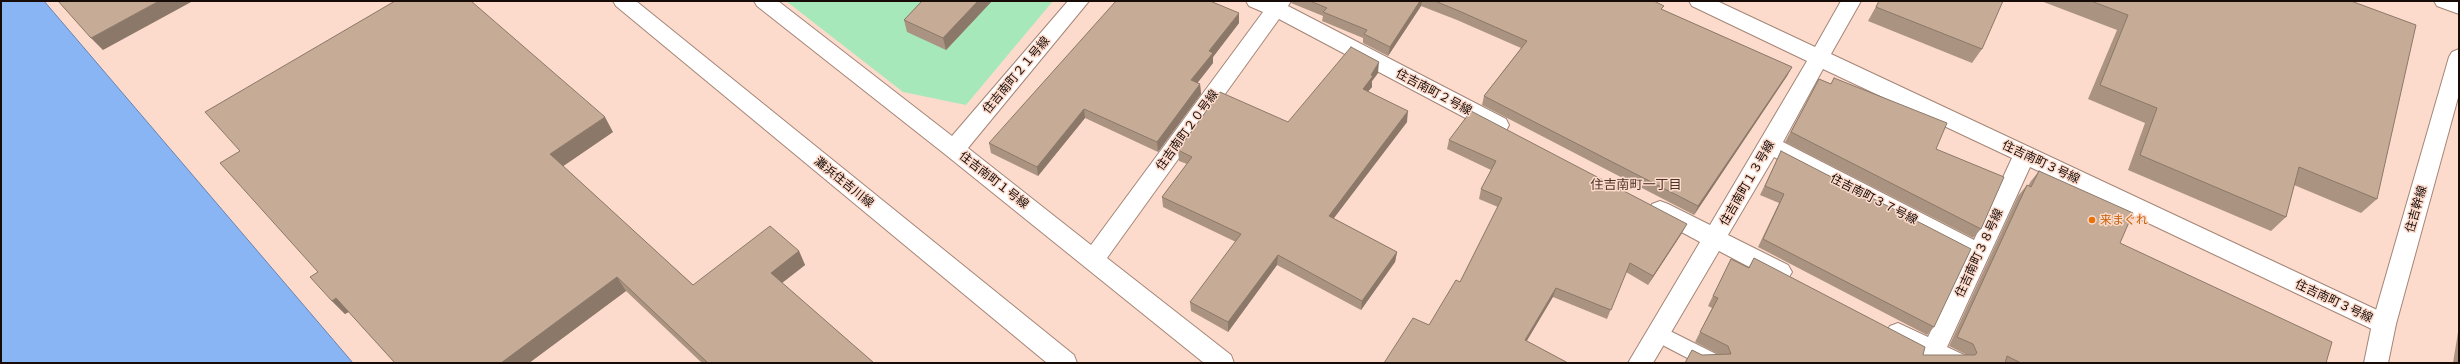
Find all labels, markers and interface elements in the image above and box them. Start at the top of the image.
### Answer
street label: 住吉南町２１号線 [980,34,1052,116]
street label: 住吉南町２号線 [1394,66,1474,118]
street label: 住吉南町２０号線 [1153,87,1221,173]
street label: 住吉南町１３号線 [1717,138,1777,228]
street label: 住吉南町３号線 [2000,138,2082,186]
street label: 住吉南町１号線 [956,148,1032,212]
street label: 灘浜住吉川線 [811,154,877,210]
street label: 住吉南町３７号線 [1828,171,1920,227]
district label: 住吉南町一丁目 [1591,177,1681,193]
street label: 住吉幹線 [2402,184,2430,234]
street label: 住吉南町３８号線 [1952,206,2006,300]
place label: 来まぐれ [2100,213,2148,227]
marker: 来まぐれ [2087,215,2097,225]
street label: 住吉南町３号線 [2293,277,2375,325]

